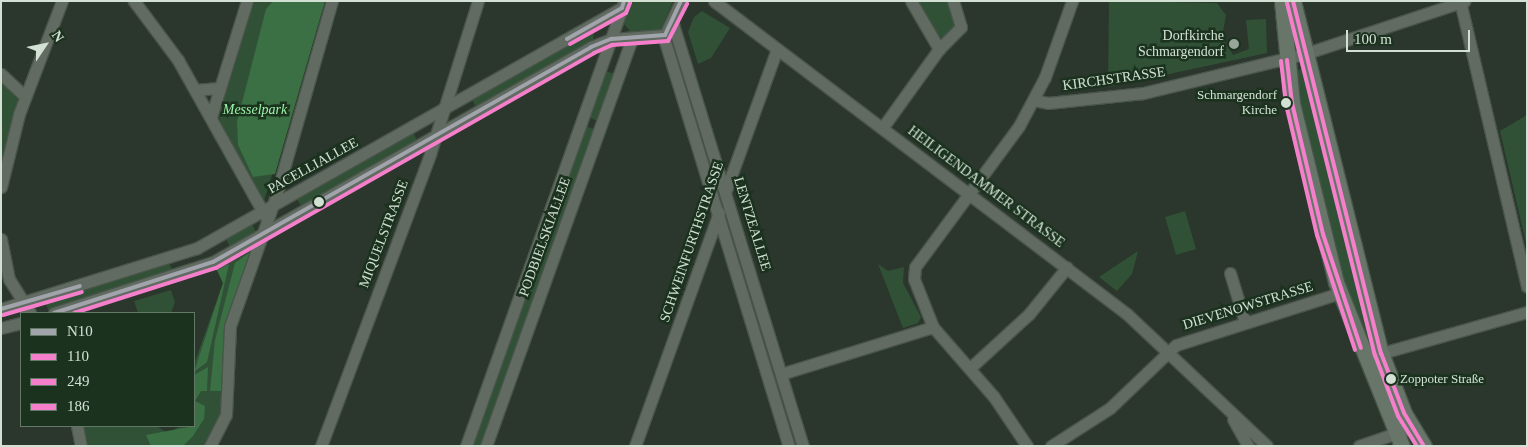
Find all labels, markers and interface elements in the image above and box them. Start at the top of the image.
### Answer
north arrow [20,20,70,70]
scale bar [1348,20,1472,52]
text: N [49,28,67,45]
place label: Dorfkirche Schmargendorf [1138,28,1224,60]
text: 100 m [1354,31,1392,47]
marker: Dorfkirche Schmargendorf [1228,38,1240,50]
street label: KIRCHSTRASSE [1062,63,1166,95]
place label: Schmargendorf Kirche [1197,88,1277,119]
marker: Schmargendorf Kirche [1281,98,1291,108]
park label: Messelpark [223,102,287,118]
street label: HEILIGENDAMMER STRASSE [904,123,1068,251]
street label: PACELLIALLEE [265,134,361,198]
street label: SCHWEINFURTHSTRASSE [657,159,727,325]
street label: PODBIELSKIALLEE [516,175,574,299]
street label: LENTZEALLEE [730,175,774,273]
street label: MIQUELSTRASSE [356,178,412,290]
unlabelled marker [314,197,324,207]
street label: DIEVENOWSTRASSE [1181,278,1315,334]
legend [20,312,195,427]
text: N10 [67,323,93,339]
text: 110 [67,348,89,364]
place label: Zoppoter Straße [1400,371,1484,387]
text: 249 [67,373,90,389]
marker: Zoppoter Straße [1386,374,1396,384]
text: 186 [67,398,90,414]

